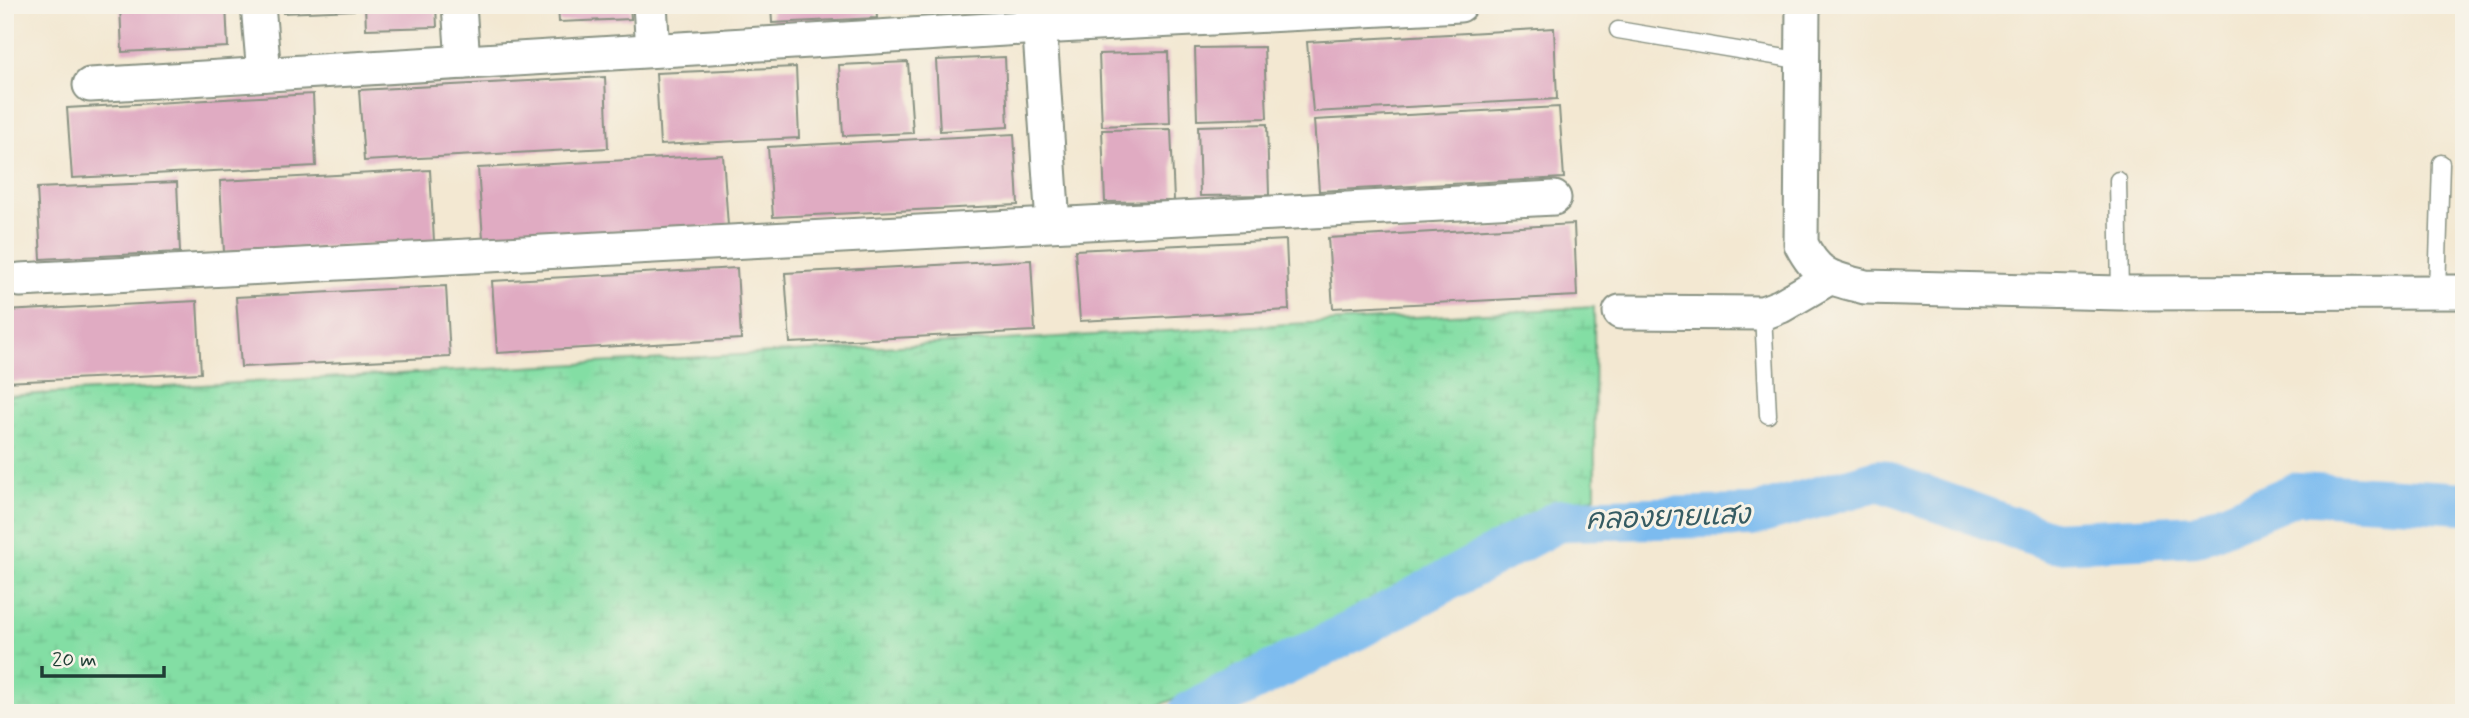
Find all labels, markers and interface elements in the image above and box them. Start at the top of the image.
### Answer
water label: คลองยายแสง [1585,497,1752,540]
scale bar [42,634,164,678]
text: 20 m [52,646,97,674]

